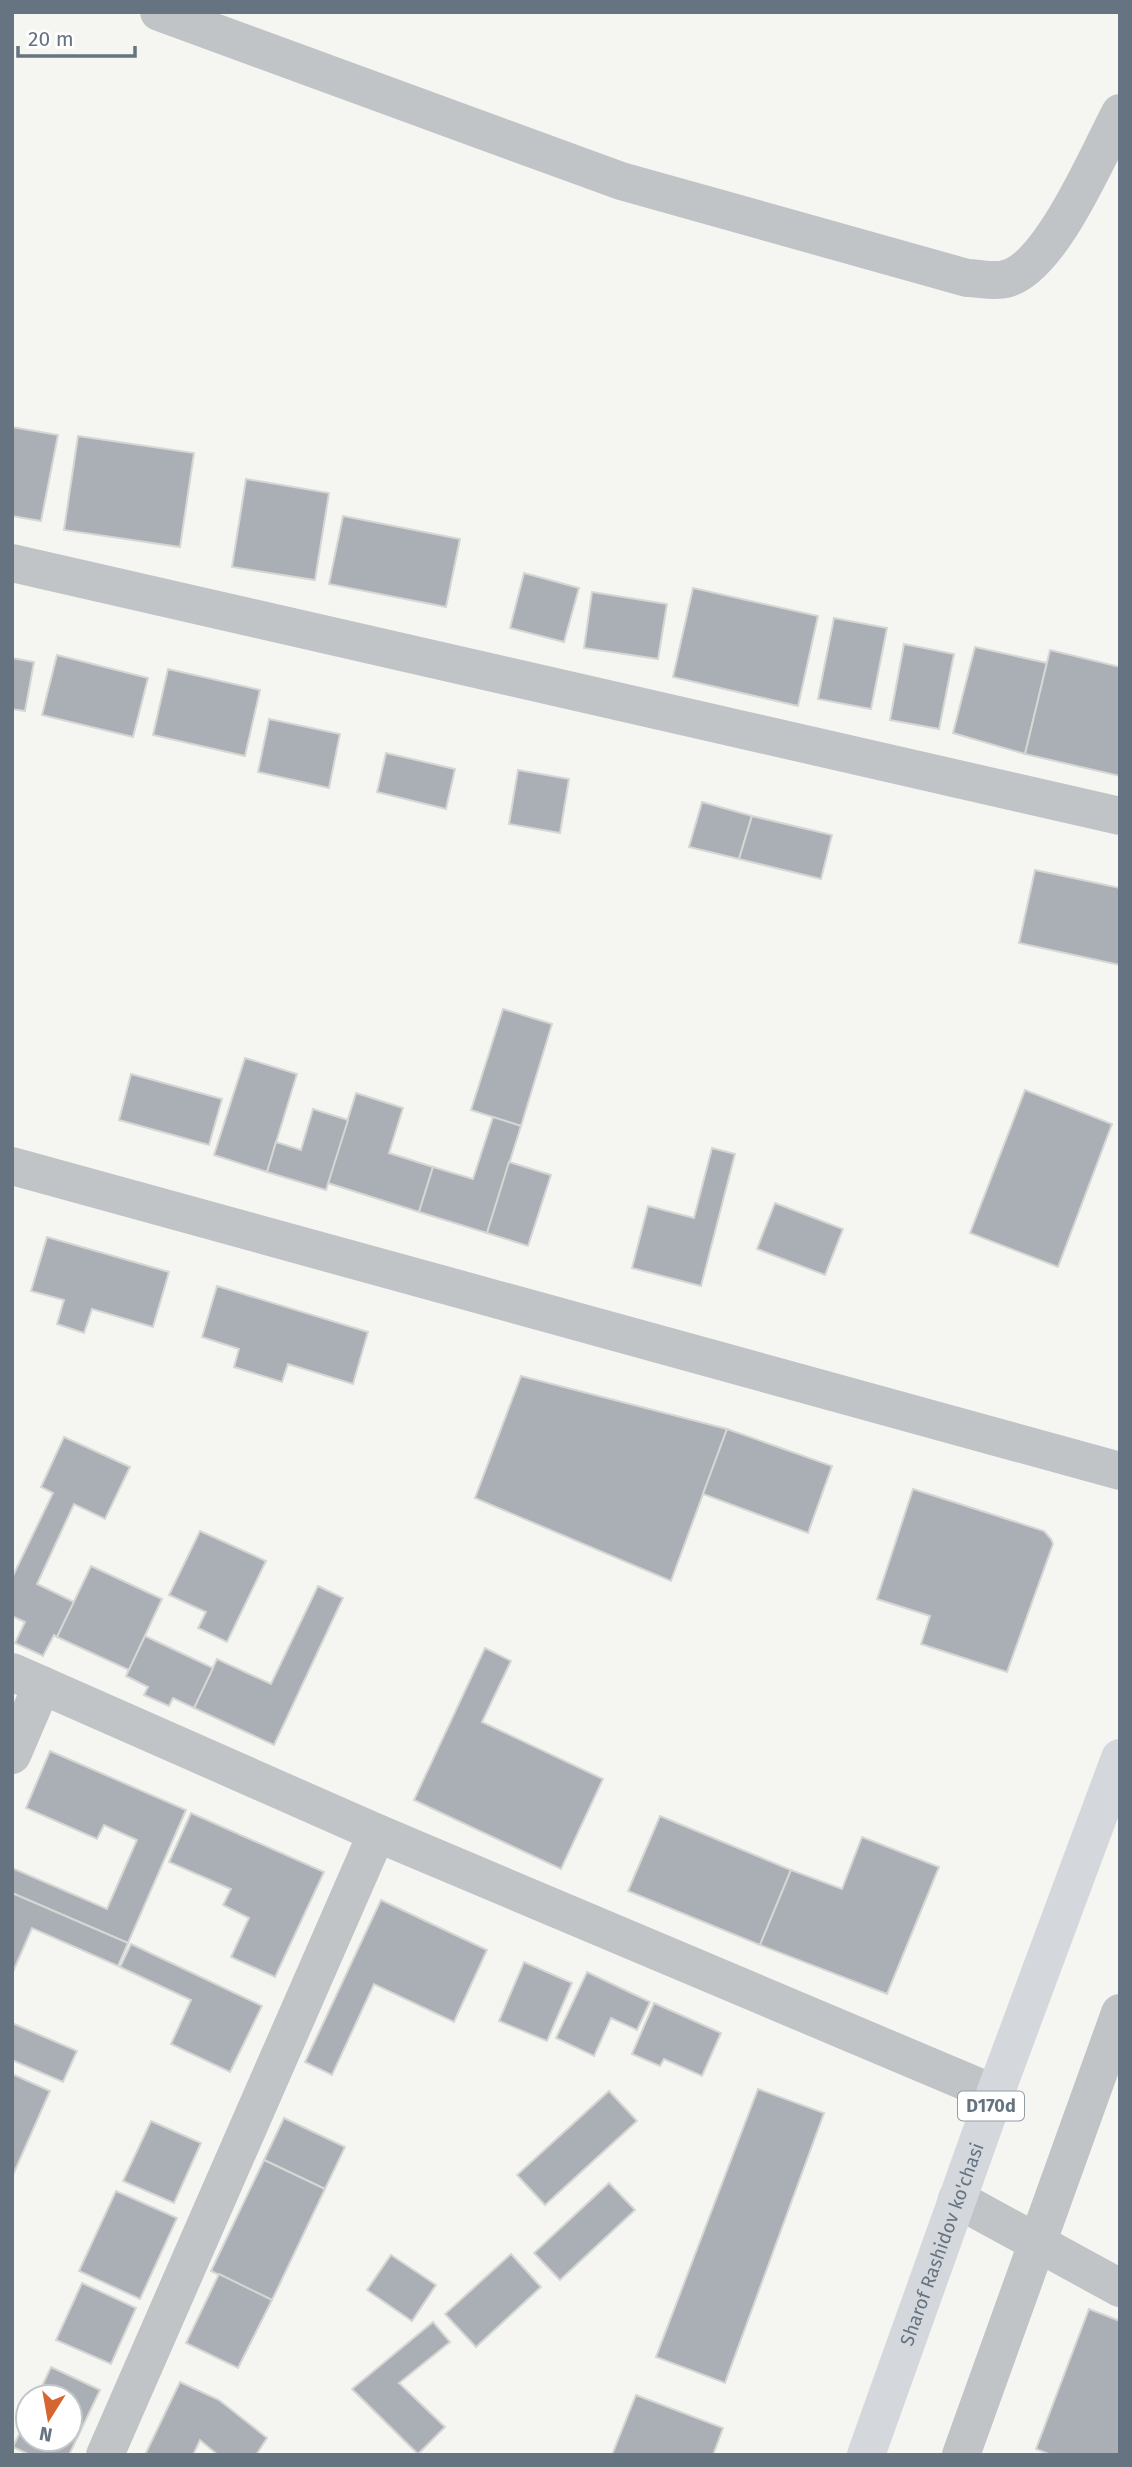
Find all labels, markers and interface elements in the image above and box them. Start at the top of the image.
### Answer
scale bar [18,14,135,58]
text: 20 m [28,26,74,52]
road number: D170d [958,2092,1024,2120]
street label: Sharof Rashidov ko'chasi [895,2140,989,2349]
north arrow [14,2383,84,2453]
text: N [37,2422,54,2447]

